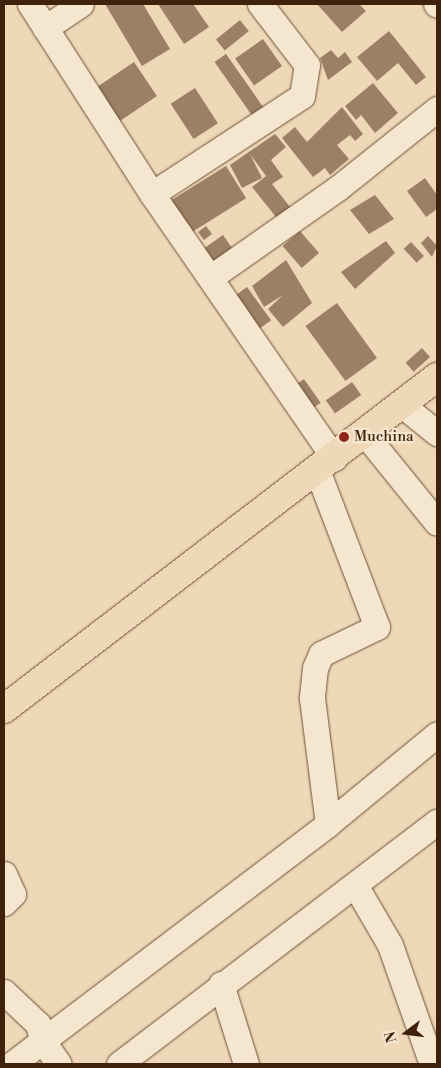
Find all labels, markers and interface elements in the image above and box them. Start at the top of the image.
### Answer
place label: Muchina [354,428,414,446]
marker: Muchina [338,431,350,443]
north arrow [381,1008,431,1058]
text: N [381,1029,402,1045]

